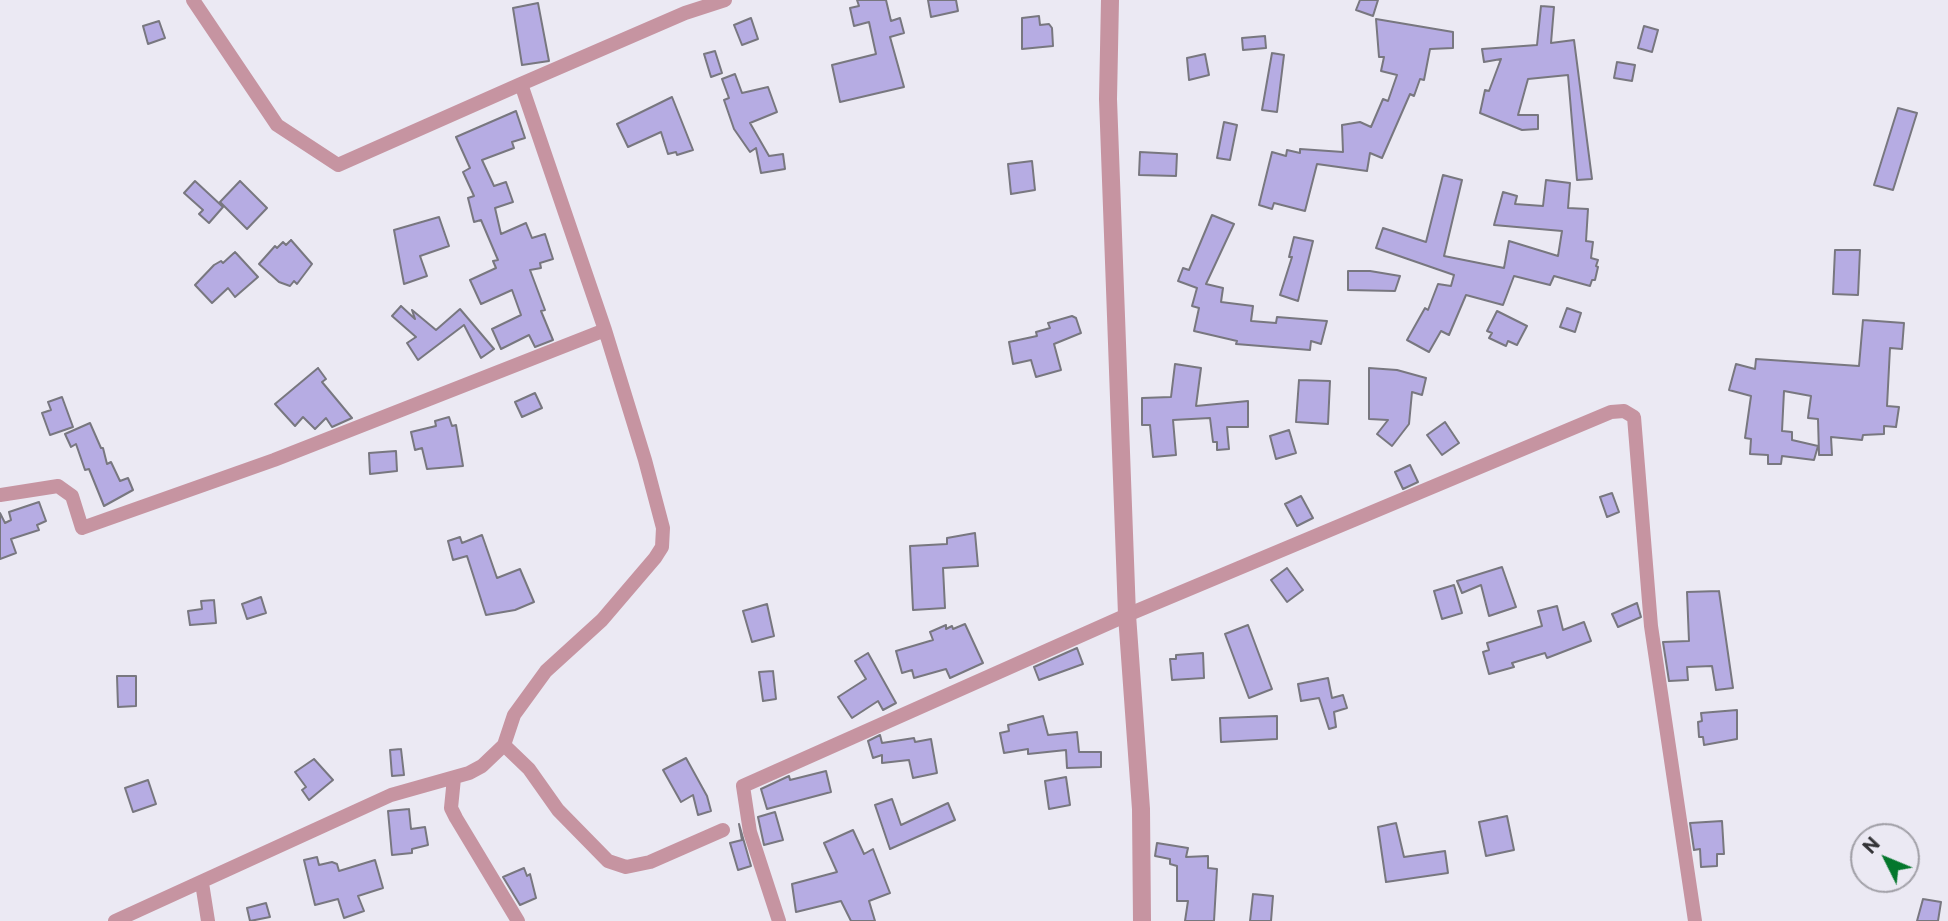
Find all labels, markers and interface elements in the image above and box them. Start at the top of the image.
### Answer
north arrow [1850,823,1920,893]
text: N [1857,832,1884,858]

